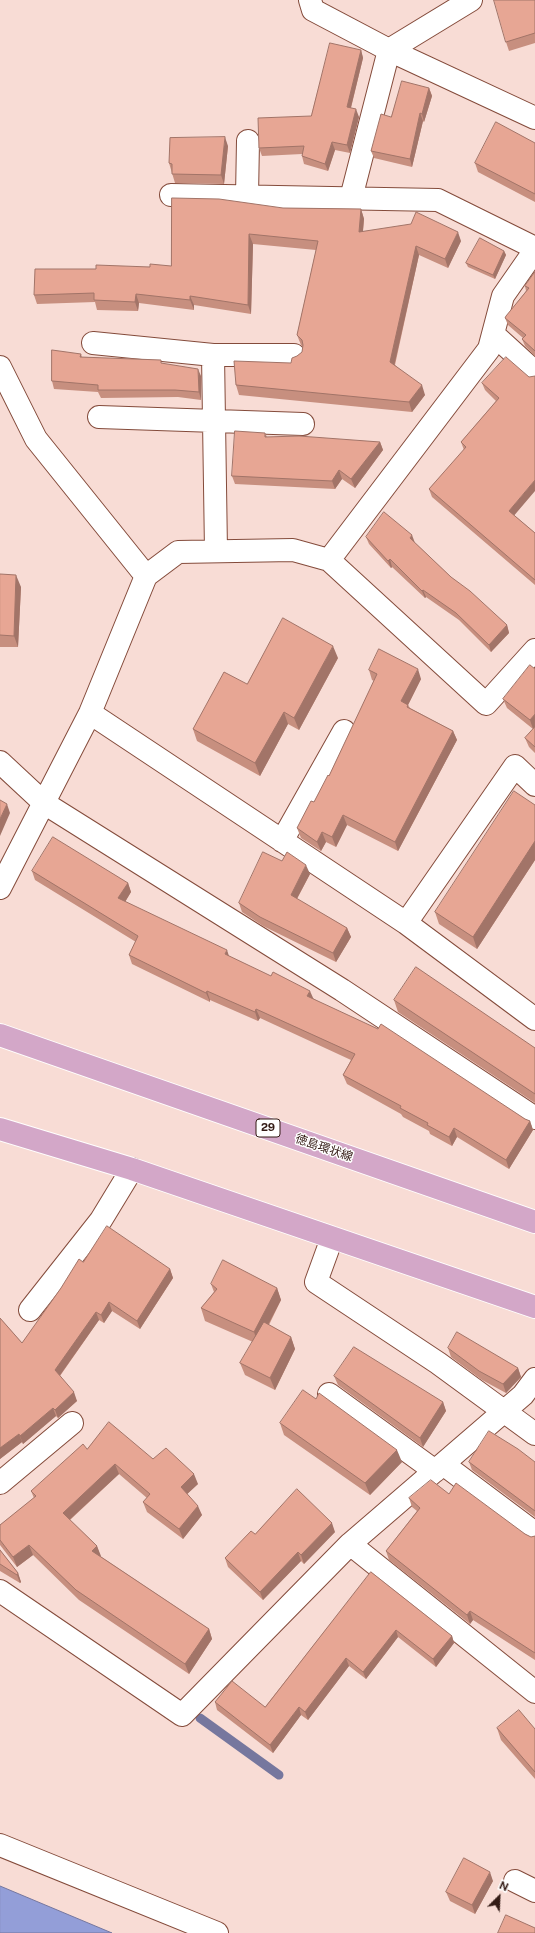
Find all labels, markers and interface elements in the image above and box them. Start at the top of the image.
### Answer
road number: 29 [256,1119,280,1137]
street label: 徳島環状線 [293,1131,355,1165]
north arrow [479,1877,519,1917]
text: N [498,1879,510,1893]

